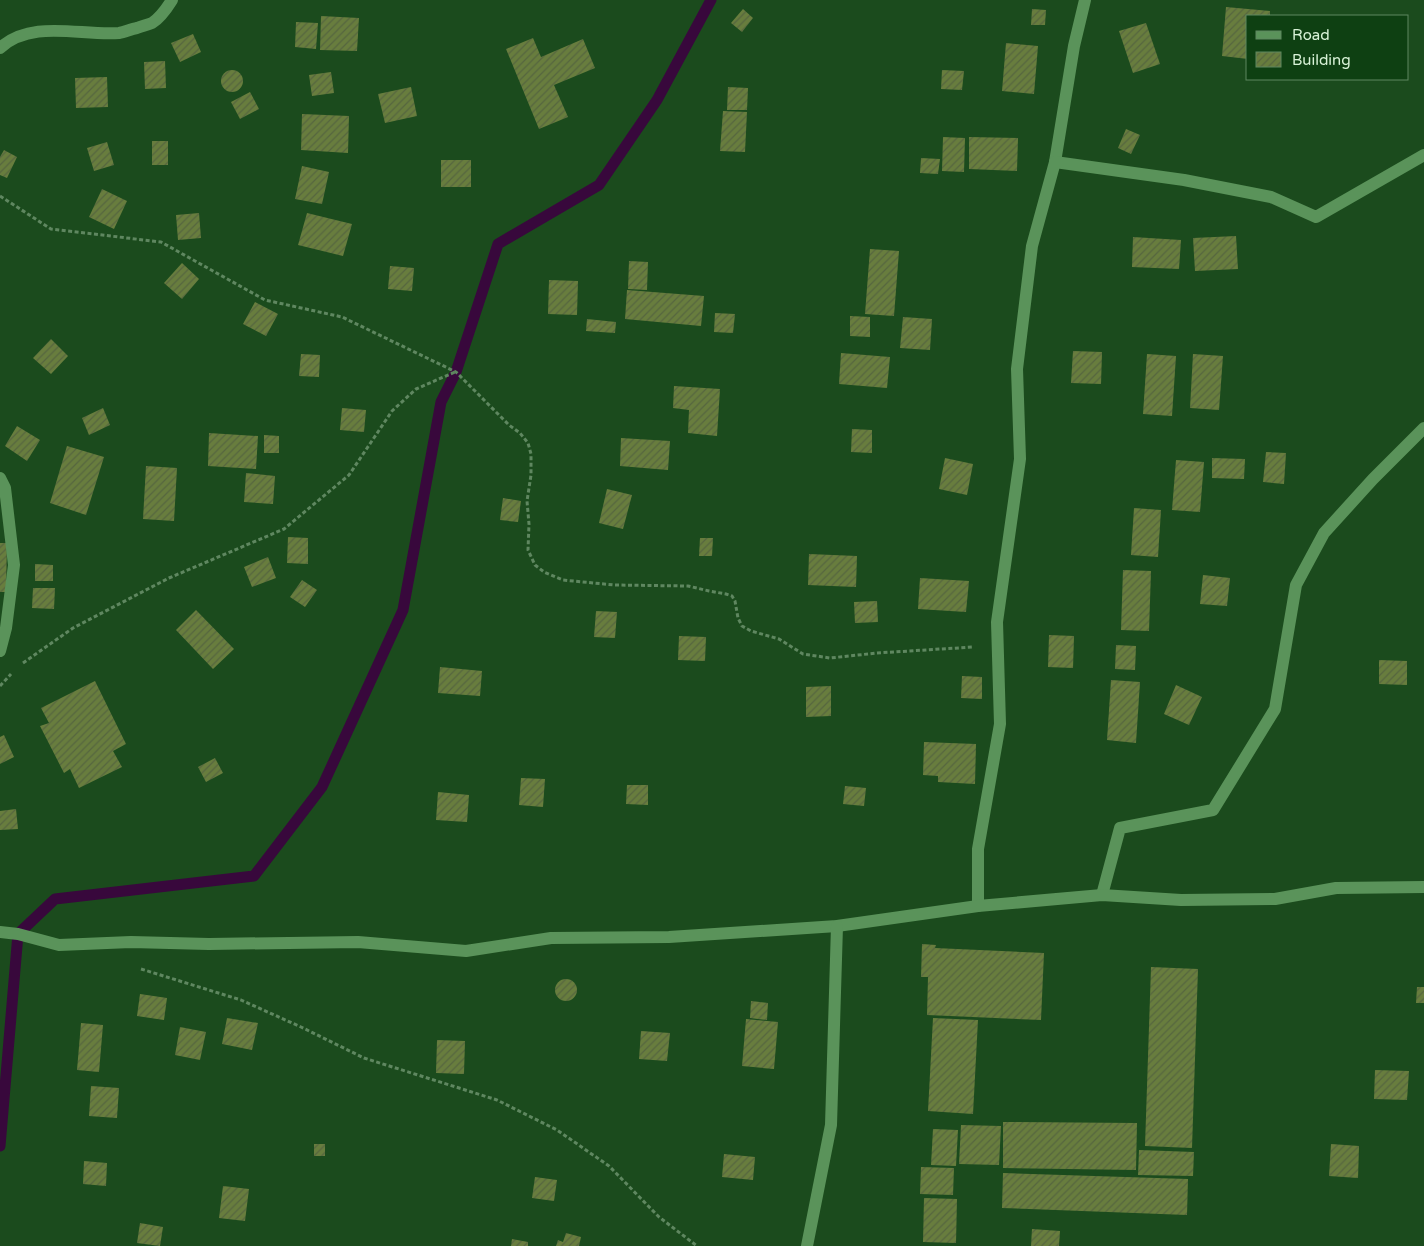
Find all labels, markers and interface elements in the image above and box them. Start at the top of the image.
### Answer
legend [1246,15,1409,80]
text: Road [1292,26,1330,44]
text: Building [1292,51,1351,69]

